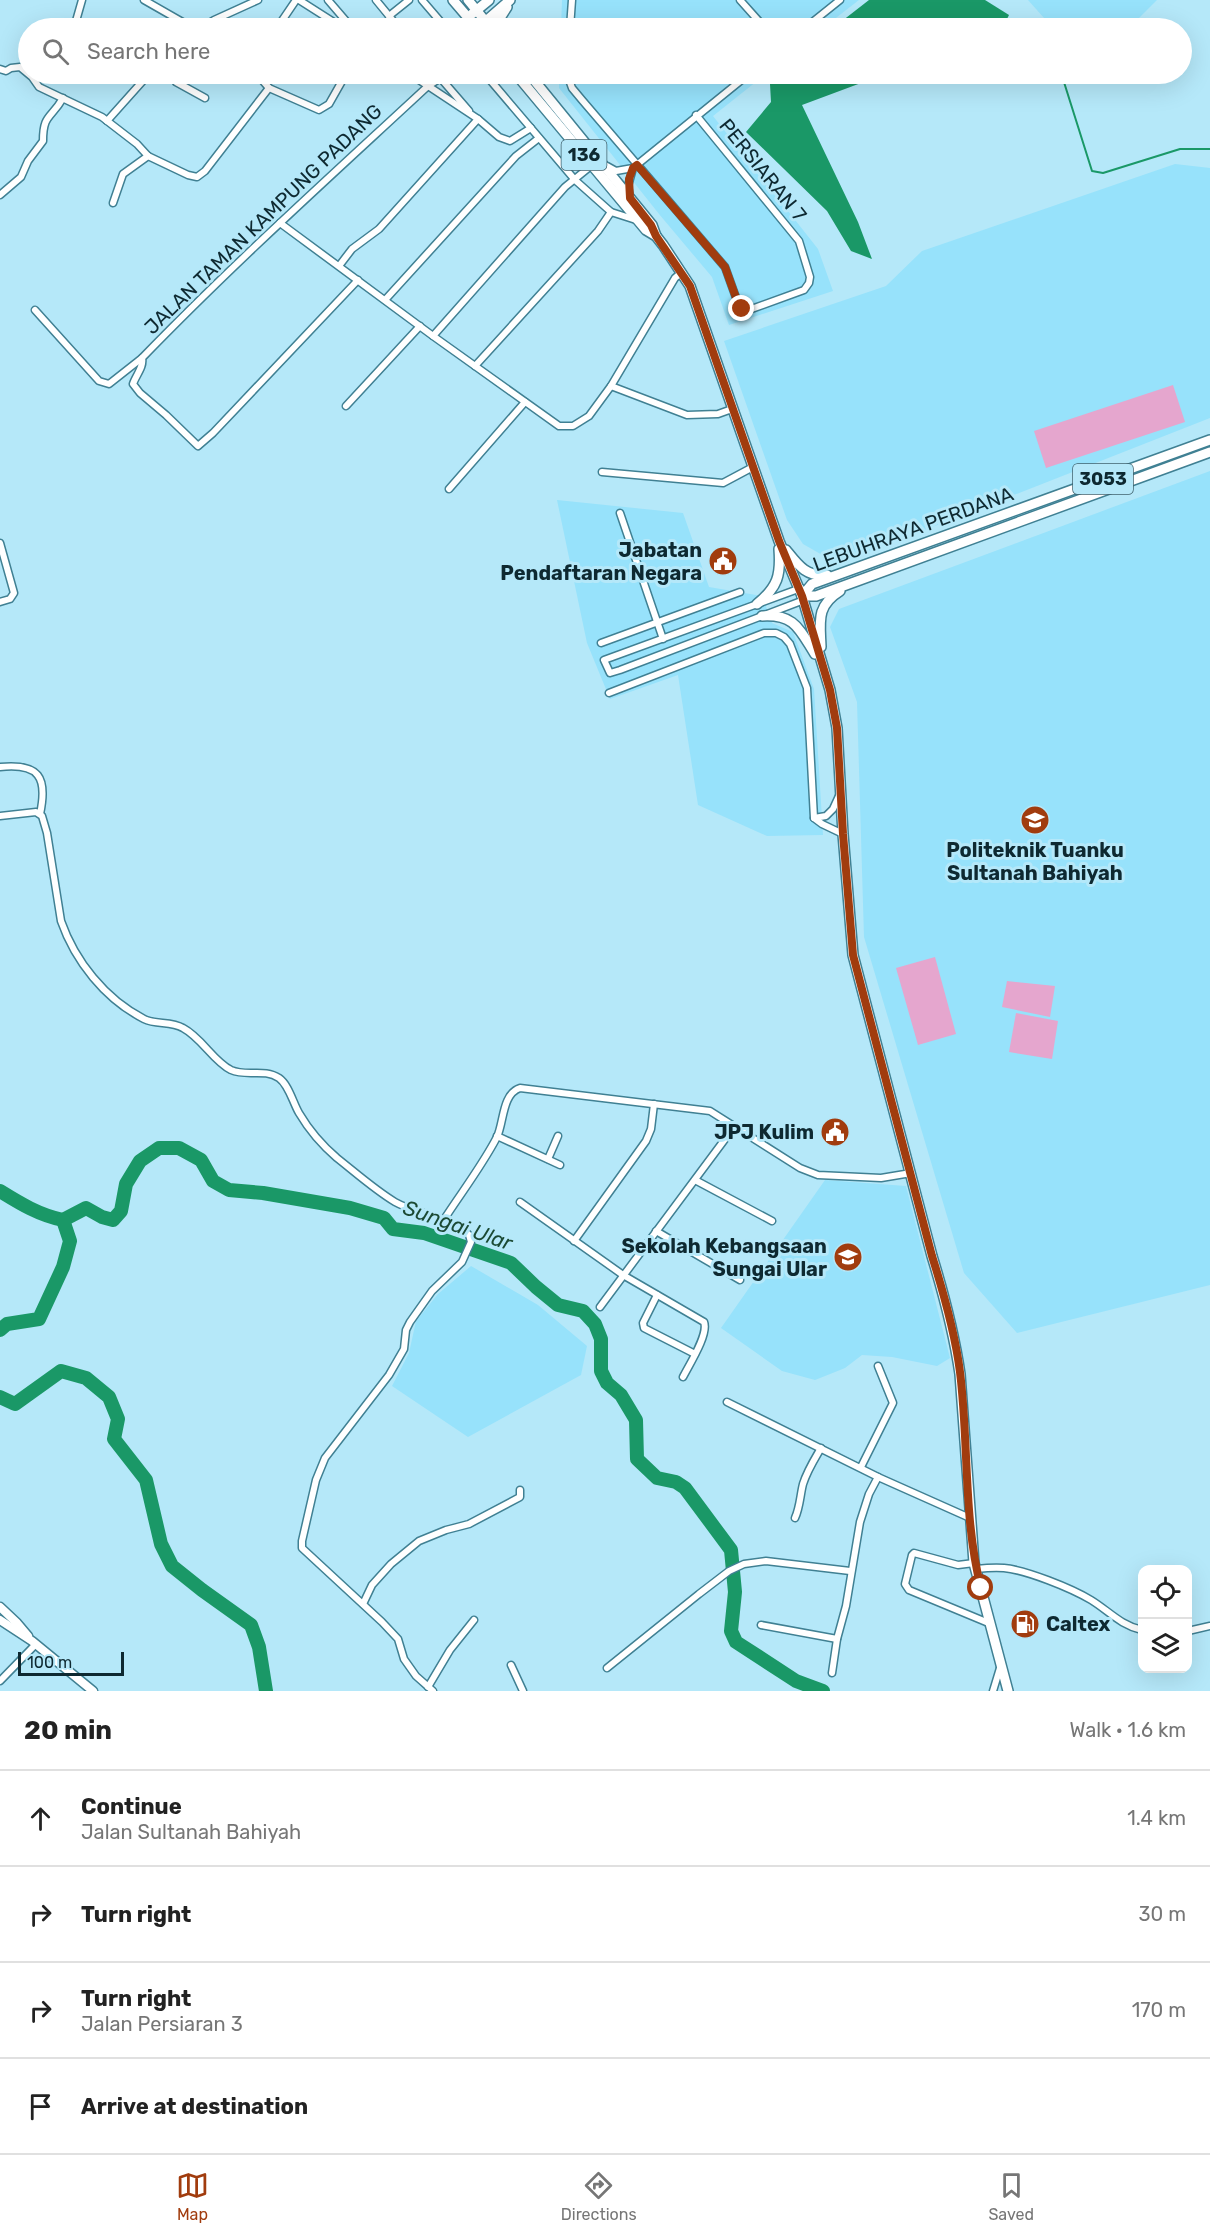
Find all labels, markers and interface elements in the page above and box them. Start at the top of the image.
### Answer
search box [18,18,1192,84]
icon: search [39,35,72,68]
text: Search here [87,38,210,65]
street label: JALAN TAMAN KAMPUNG PADANG [139,99,387,339]
street label: PERSIARAN 7 [714,114,812,226]
road number: 136 [562,140,606,170]
route end [728,295,754,321]
road number: 3053 [1073,464,1133,494]
street label: LEBUHRAYA PERDANA [809,482,1017,576]
place label: Jabatan Pendaftaran Negara [500,538,702,585]
public building icon: Jabatan Pendaftaran Negara [707,545,739,577]
school or university icon: Politeknik Tuanku Sultanah Bahiyah [1019,804,1051,836]
place label: Politeknik Tuanku Sultanah Bahiyah [946,838,1124,885]
public building icon: JPJ Kulim [819,1116,851,1148]
place label: JPJ Kulim [714,1120,814,1144]
water label: Sungai Ular [400,1195,517,1256]
place label: Sekolah Kebangsaan Sungai Ular [622,1234,827,1281]
school or university icon: Sekolah Kebangsaan Sungai Ular [832,1241,864,1273]
map controls [1138,1565,1192,1673]
button: locate [1138,1565,1192,1619]
route start [967,1574,993,1600]
fuel station icon: Caltex [1009,1608,1041,1640]
place label: Caltex [1046,1612,1110,1636]
button: layers [1138,1619,1192,1673]
scale bar [18,1649,124,1676]
text: 100 m [27,1653,72,1672]
text: 20 min [24,1715,112,1746]
text: Walk · 1.6 km [1070,1718,1186,1742]
text: Continue [81,1793,182,1820]
icon: ahead [24,1802,57,1835]
text: 1.4 km [1127,1806,1186,1830]
text: Jalan Sultanah Bahiyah [81,1820,301,1844]
icon: right [24,1898,57,1931]
text: Turn right [81,1901,191,1928]
text: 30 m [1139,1902,1186,1926]
text: Turn right [81,1985,191,2012]
icon: right [24,1994,57,2027]
text: 170 m [1132,1998,1186,2022]
text: Jalan Persiaran 3 [81,2012,243,2036]
icon: arrive [24,2090,57,2123]
text: Arrive at destination [81,2093,308,2120]
tab: Map [176,2169,209,2224]
tab: Directions [561,2169,637,2224]
tab: Saved [988,2169,1034,2224]

